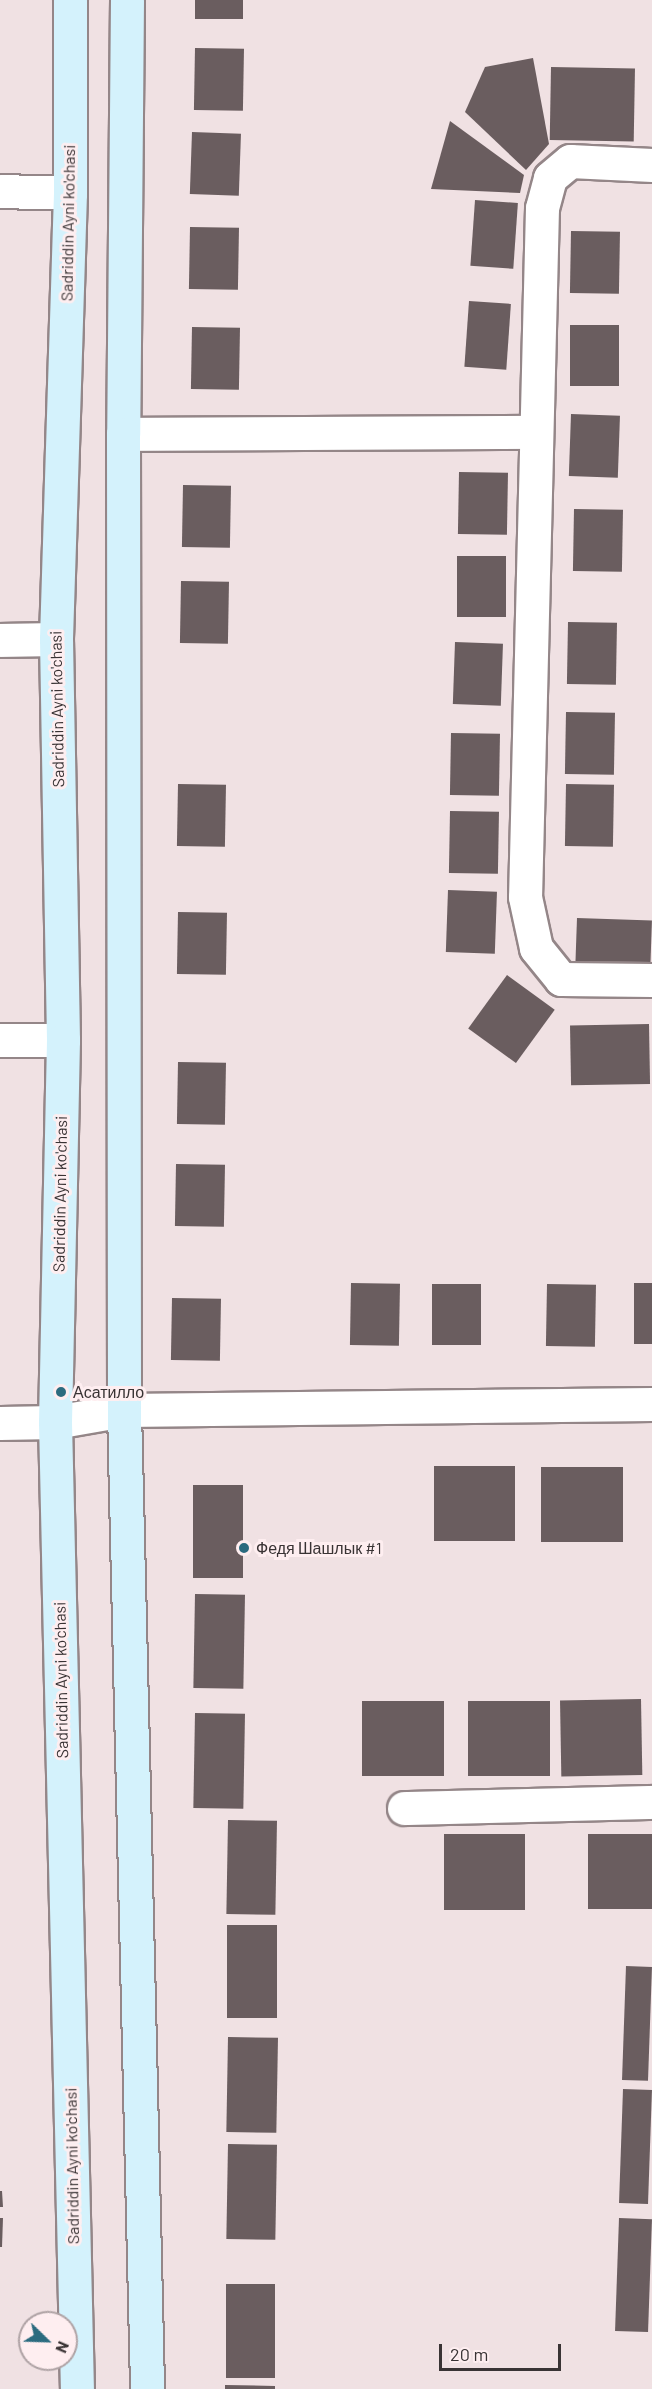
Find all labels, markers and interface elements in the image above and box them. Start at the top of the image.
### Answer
street label: Sadriddin Ayni ko'chasi [57,145,79,301]
street label: Sadriddin Ayni ko'chasi [46,631,68,787]
street label: Sadriddin Ayni ko'chasi [49,1116,71,1272]
place label: Асатилло [73,1382,144,1402]
marker: Асатилло [54,1385,68,1399]
place label: Федя Шашлык #1 [256,1538,381,1558]
marker: Федя Шашлык #1 [237,1541,251,1555]
street label: Sadriddin Ayni ko'chasi [50,1602,72,1758]
street label: Sadriddin Ayni ko'chasi [61,2088,83,2244]
north arrow [18,2311,78,2371]
scale bar [442,2332,564,2370]
text: N [52,2339,74,2356]
text: 20 m [450,2343,488,2365]

